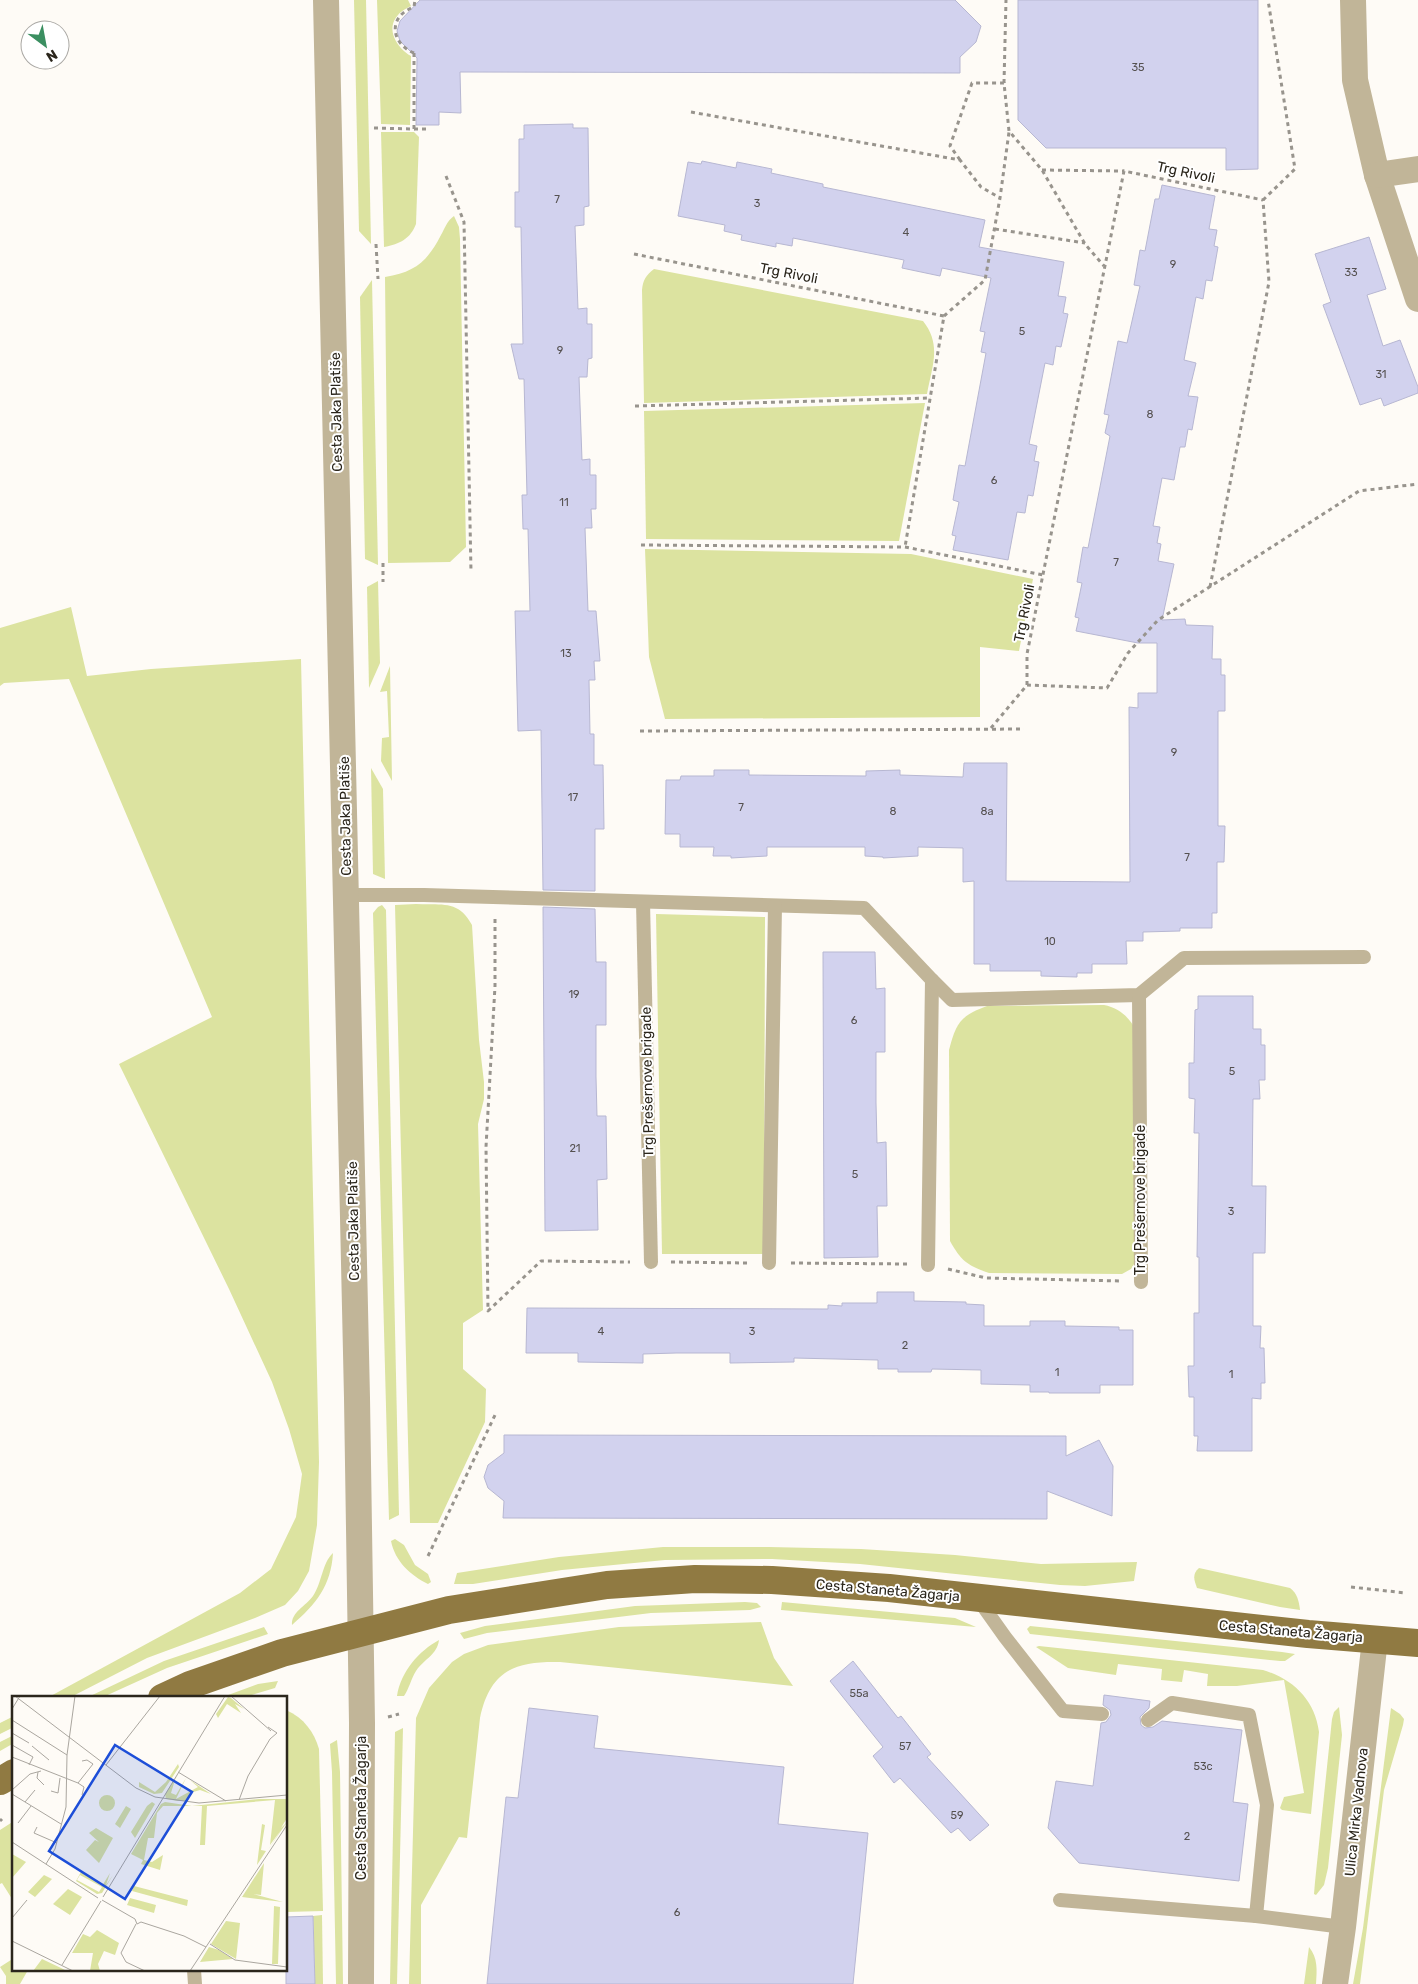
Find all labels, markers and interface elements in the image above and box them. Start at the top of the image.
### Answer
north arrow [20,20,70,70]
text: N [43,46,60,65]
house number: 35 [1131,61,1145,74]
street label: Trg Rivoli [1155,158,1216,187]
house number: 7 [554,193,560,206]
house number: 3 [754,197,761,210]
house number: 4 [903,226,910,239]
house number: 9 [1170,258,1176,271]
street label: Trg Rivoli [758,260,819,287]
house number: 33 [1344,266,1358,279]
house number: 5 [1019,325,1026,338]
house number: 9 [557,344,563,357]
street label: Cesta Jaka Platiše [327,352,346,472]
house number: 31 [1375,368,1387,381]
house number: 8 [1147,408,1154,421]
house number: 6 [991,474,998,487]
house number: 11 [559,496,569,509]
house number: 7 [1113,556,1119,569]
street label: Trg Rivoli [1011,583,1038,644]
house number: 13 [560,647,572,660]
house number: 9 [1171,746,1177,759]
street label: Cesta Jaka Platiše [336,756,355,876]
house number: 17 [568,791,579,804]
house number: 7 [738,801,744,814]
house number: 8 [890,805,897,818]
house number: 8a [980,805,994,818]
house number: 7 [1184,851,1190,864]
house number: 10 [1044,935,1056,948]
house number: 19 [568,988,580,1001]
street label: Trg Prešernove brigade [638,1006,657,1157]
house number: 6 [851,1014,858,1027]
house number: 5 [1229,1065,1236,1078]
street label: Trg Prešernove brigade [1132,1125,1149,1275]
house number: 21 [569,1142,581,1155]
street label: Cesta Jaka Platiše [344,1161,363,1281]
house number: 5 [852,1168,859,1181]
house number: 3 [1228,1205,1235,1218]
house number: 4 [598,1325,605,1338]
house number: 3 [749,1325,756,1338]
house number: 2 [902,1339,908,1352]
house number: 1 [1055,1366,1059,1379]
house number: 1 [1229,1368,1233,1381]
street label: Cesta Staneta Žagarja [815,1575,961,1605]
street label: Cesta Staneta Žagarja [1218,1616,1364,1646]
house number: 55a [849,1687,869,1700]
inset map [12,1696,288,1972]
street label: Cesta Staneta Žagarja [352,1736,370,1880]
house number: 57 [899,1740,911,1753]
street label: Ulica Mirka Vadnova [1341,1747,1372,1877]
house number: 53c [1193,1760,1213,1773]
house number: 59 [950,1809,964,1822]
house number: 2 [1184,1830,1190,1843]
house number: 6 [674,1906,681,1919]

